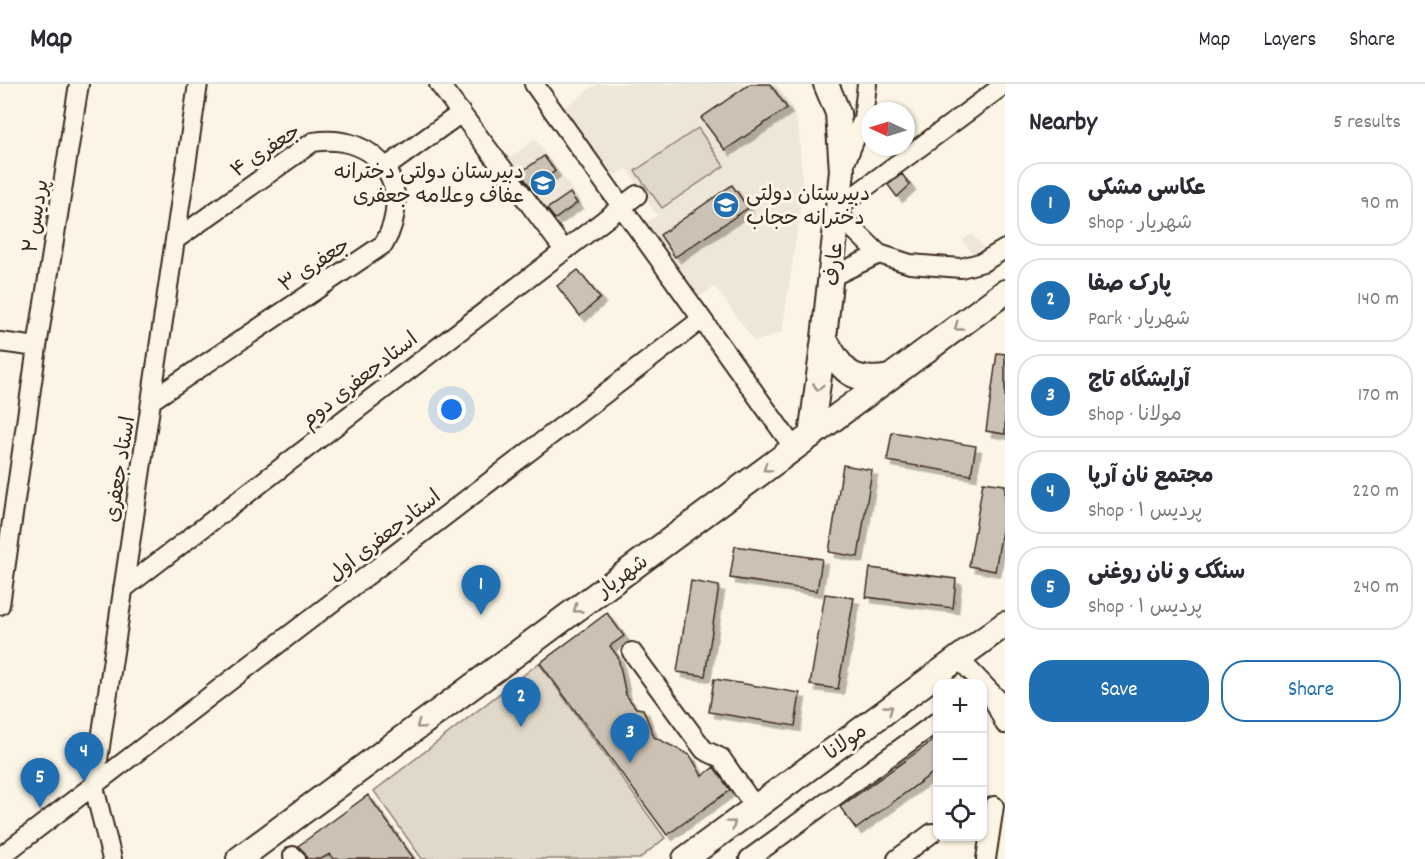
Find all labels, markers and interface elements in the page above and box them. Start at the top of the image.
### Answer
text: Map [30,21,72,61]
text: Map [1199,26,1230,56]
text: Layers [1263,26,1316,56]
text: Share [1349,26,1395,56]
north arrow [861,102,915,156]
text: Nearby [1029,105,1097,142]
text: 5 results [1333,109,1401,137]
street label: جعفری ۴ [226,118,308,187]
place label: دبیرستان دولتی دخترانه عفاف وعلامه جعفری [334,159,524,213]
school or university icon: دبیرستان دولتی دخترانه عفاف وعلامه جعفری [528,168,558,198]
text: عکاسی مشکی [1088,174,1206,205]
street label: پردیس ۲ [17,177,59,256]
place label: دبیرستان دولتی دخترانه حجاب [746,181,870,235]
school or university icon: دبیرستان دولتی دخترانه حجاب [711,190,741,220]
text: 1 [1048,190,1053,218]
text: 90 m [1361,190,1399,218]
text: Shop · شهریار [1088,210,1192,238]
street label: جعفری ۳ [274,232,357,301]
street label: عارف [819,241,853,288]
text: پارک صفا [1088,270,1171,301]
text: 2 [1046,286,1055,314]
text: 140 m [1357,286,1399,314]
text: Park · شهریار [1088,306,1190,334]
one-way arrow [954,319,965,330]
street label: استادجعفری دوم [296,326,426,437]
text: آرایشگاه تاج [1088,366,1190,397]
one-way arrow [812,382,824,392]
text: 3 [1046,382,1055,410]
text: 170 m [1358,382,1399,410]
your location [437,395,466,424]
text: Shop · مولانا [1088,402,1182,430]
street label: استاد جعفری [99,414,145,525]
one-way arrow [763,460,774,471]
text: مجتمع نان آرپا [1088,462,1214,493]
text: 4 [1046,478,1055,506]
text: 220 m [1352,478,1399,506]
street label: استادجعفری اول [323,484,449,591]
text: Shop · پردیس ۱ [1088,498,1202,526]
street label: شهریار [590,548,656,608]
text: سنگک و نان روغنی [1088,558,1245,589]
pin: 1 [462,566,500,615]
text: 5 [1046,574,1055,602]
text: 240 m [1353,574,1399,602]
text: Shop · پردیس ۱ [1088,594,1202,622]
one-way arrow [572,601,583,612]
button: Save [1029,660,1209,722]
button: Share [1221,660,1401,722]
pin: 2 [502,678,540,727]
map controls [933,679,987,841]
button: + [933,679,987,733]
one-way arrow [883,705,894,716]
pin: 3 [610,714,650,763]
one-way arrow [416,717,427,728]
street label: مولانا [819,718,874,769]
pin: 4 [64,732,104,782]
button: − [933,733,987,787]
pin: 5 [20,758,60,808]
button: locate [933,787,987,841]
one-way arrow [725,820,736,831]

